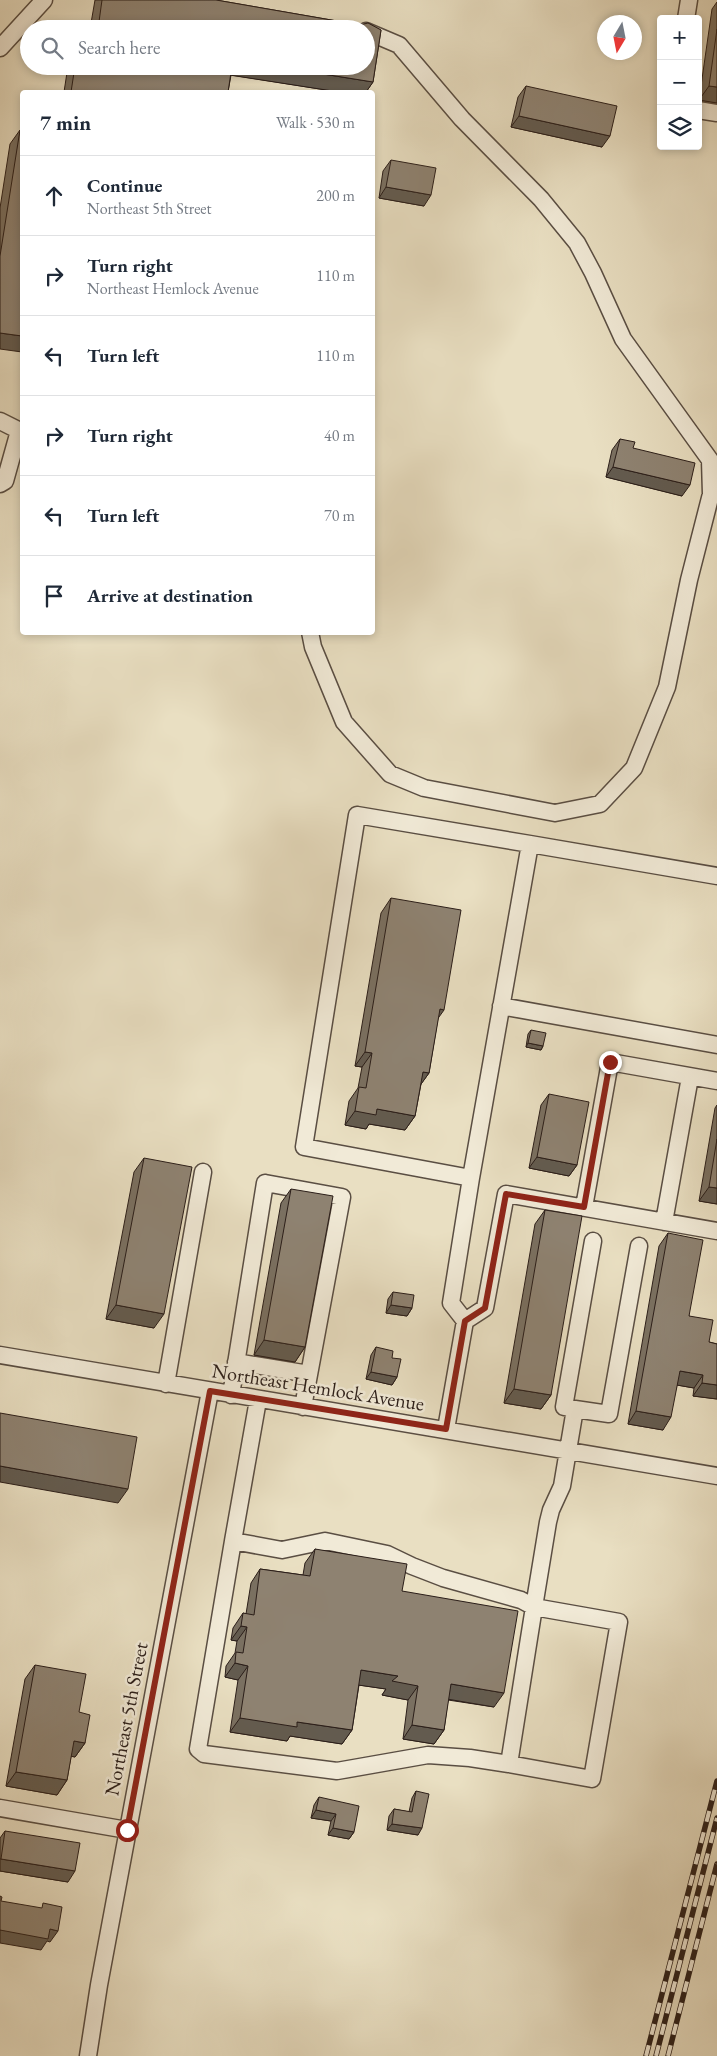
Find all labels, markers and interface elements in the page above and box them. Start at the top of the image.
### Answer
north arrow [597,15,642,60]
map controls [657,15,702,150]
button: + [657,15,702,60]
search box [20,20,375,75]
icon: search [38,34,66,62]
text: Search here [78,35,160,60]
button: − [657,60,702,105]
button: layers [657,105,702,150]
text: 7 min [40,109,91,136]
text: Walk · 530 m [276,112,355,133]
text: Continue [87,173,162,198]
icon: ahead [40,182,68,210]
text: 200 m [316,185,355,206]
text: Northeast 5th Street [87,198,212,219]
text: Turn right [87,253,173,278]
icon: right [40,262,68,290]
text: 110 m [316,265,355,286]
text: Northeast Hemlock Avenue [87,278,259,299]
icon: left [40,342,68,370]
text: Turn left [87,343,159,368]
text: 110 m [316,345,355,366]
icon: right [40,422,68,450]
text: Turn right [87,423,173,448]
text: 40 m [324,425,355,446]
icon: left [40,502,68,530]
text: Turn left [87,503,159,528]
text: 70 m [324,505,355,526]
icon: arrive [40,582,68,610]
text: Arrive at destination [87,583,253,608]
route end [599,1051,622,1074]
street label: Northeast Hemlock Avenue [210,1357,426,1417]
street label: Northeast 5th Street [98,1639,154,1798]
route start [116,1819,139,1842]

